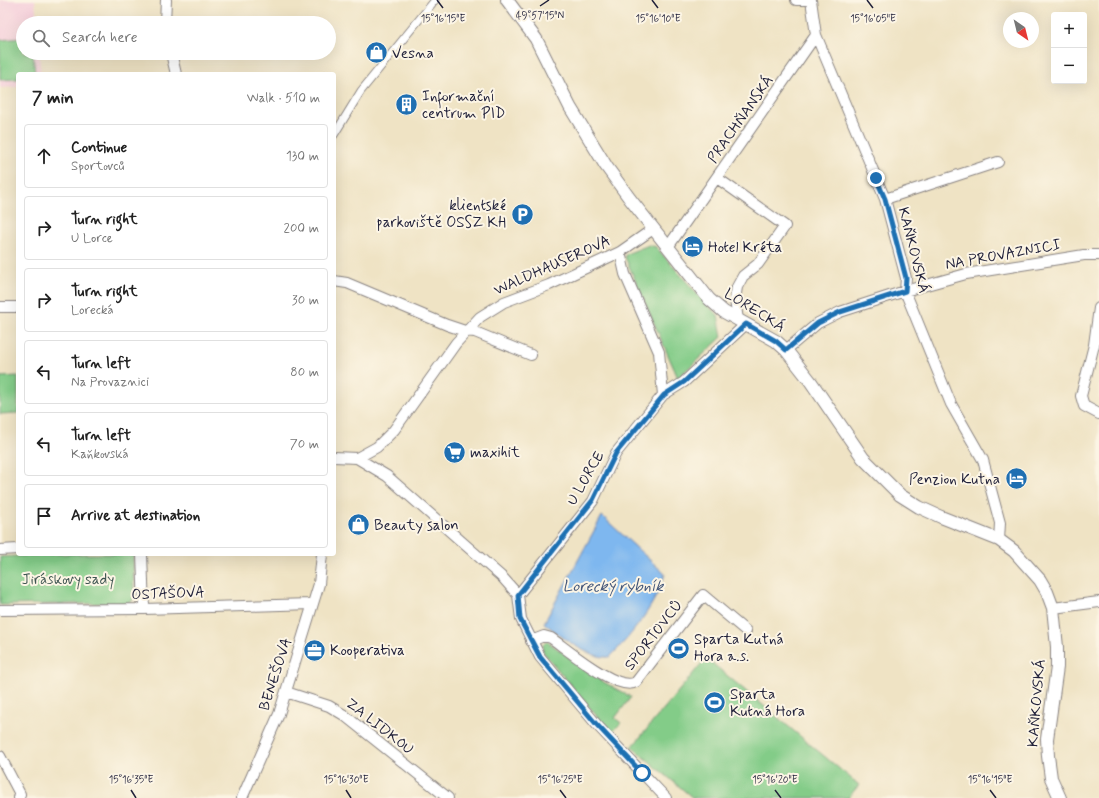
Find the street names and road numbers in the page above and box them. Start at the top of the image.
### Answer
street label: PRACHŇANSKÁ [702,71,778,167]
street label: KAŇKOVSKÁ [893,205,934,295]
street label: WALDHAUSEROVA [491,231,614,301]
street label: NA PROVAZNICI [944,235,1063,275]
street label: LORECKÁ [720,283,789,337]
street label: U LORCE [562,447,610,509]
street label: OSTAŠOVA [131,583,205,605]
street label: SPORTOVCŮ [620,596,687,675]
street label: BENEŠOVA [255,635,297,713]
street label: KAŇKOVSKÁ [1022,658,1051,748]
street label: ZA LIDKOU [341,694,418,760]

